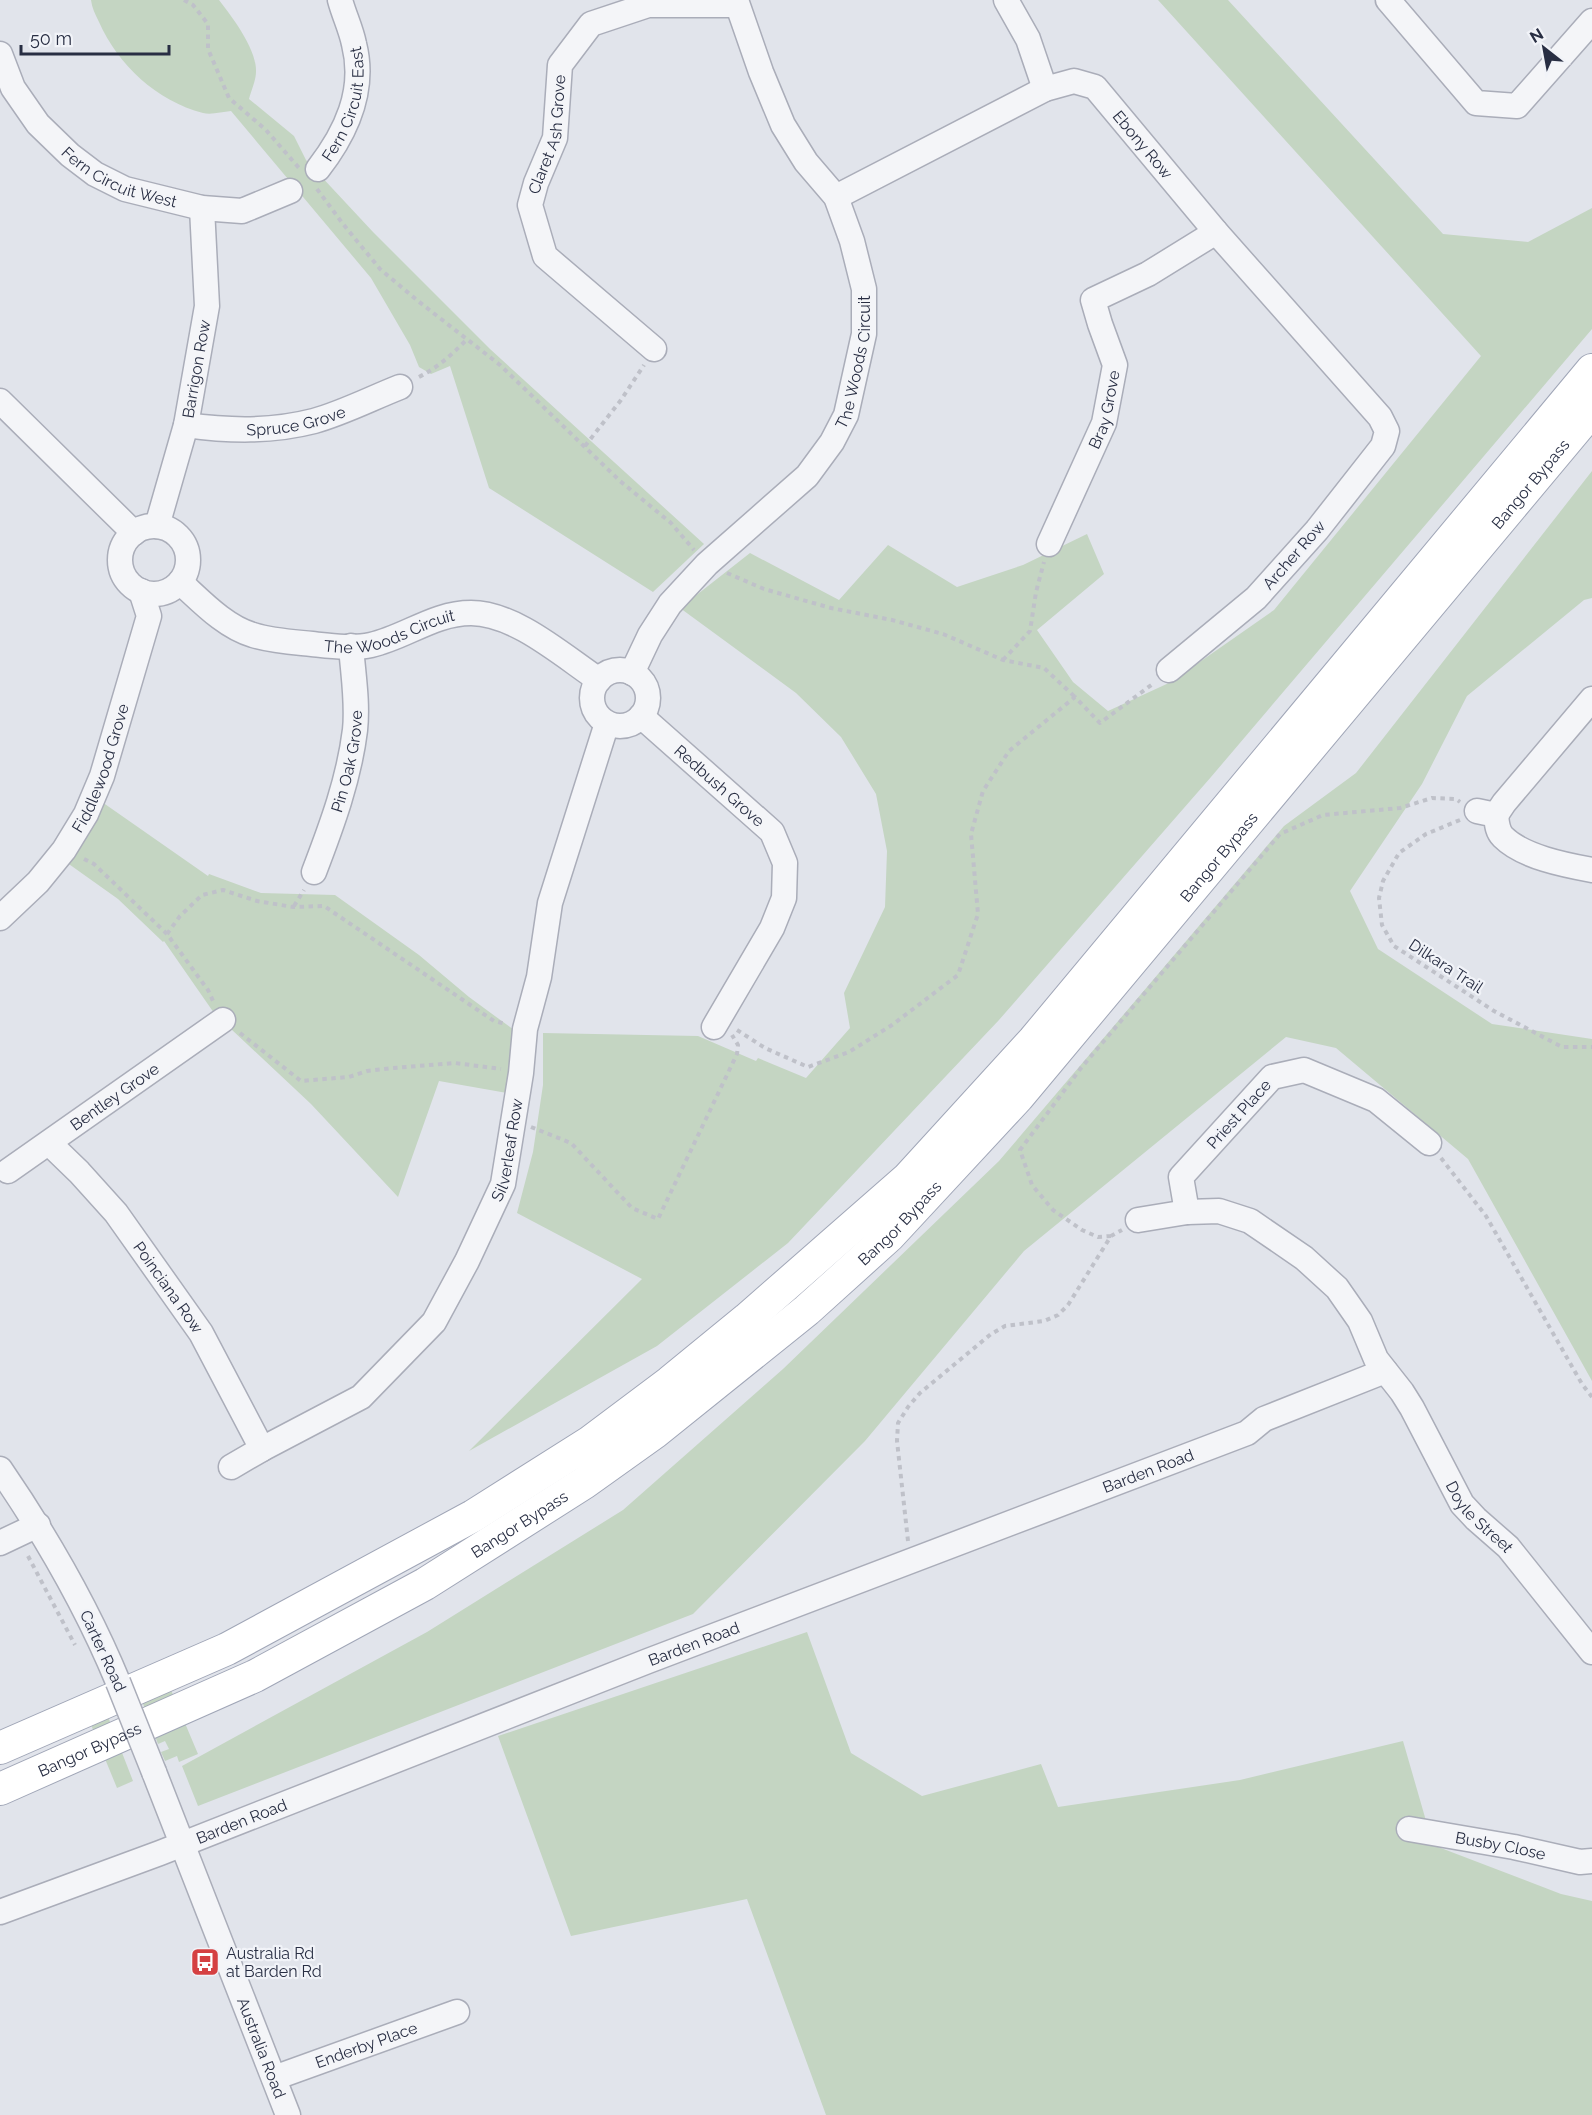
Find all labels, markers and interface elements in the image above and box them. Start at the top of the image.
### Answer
scale bar [21,18,170,56]
north arrow [1514,18,1574,78]
text: N [1526,24,1547,47]
text: 50 m [30,28,72,49]
street label: Fern Circuit East [317,44,367,165]
street label: Claret Ash Grove [524,74,569,196]
street label: Ebony Row [1109,106,1177,182]
street label: Fern Circuit West [58,143,180,211]
street label: The Woods Circuit [831,295,874,432]
street label: Barrigon Row [178,318,214,420]
street label: Bray Grove [1084,369,1123,452]
street label: Spruce Grove [246,402,348,439]
street label: Bangor Bypass [1487,435,1573,532]
street label: Archer Row [1259,517,1329,593]
street label: The Woods Circuit [323,605,457,657]
street label: Fiddlewood Grove [68,701,132,836]
street label: Pin Oak Grove [327,710,365,815]
street label: Redbush Grove [671,741,769,830]
street label: Bangor Bypass [1176,808,1262,905]
street label: Dilkara Trail [1405,935,1487,997]
street label: Bentley Grove [66,1059,163,1134]
street label: Priest Place [1203,1075,1275,1153]
street label: Silverleaf Row [487,1097,526,1204]
street label: Bangor Bypass [854,1177,945,1269]
street label: Poinciana Row [130,1238,208,1337]
street label: Barden Road [1100,1445,1196,1497]
street label: Doyle Street [1442,1478,1518,1556]
street label: Bangor Bypass [467,1486,571,1562]
street label: Carter Road [76,1607,130,1695]
street label: Barden Road [646,1618,742,1670]
street label: Bangor Bypass [35,1718,144,1780]
street label: Barden Road [193,1795,290,1847]
street label: Busby Close [1454,1828,1548,1863]
place label: Australia Rd at Barden Rd [226,1944,322,1981]
bus stop icon: Australia Rd at Barden Rd [189,1946,221,1978]
street label: Australia Road [233,1995,290,2101]
street label: Enderby Place [313,2018,420,2072]

